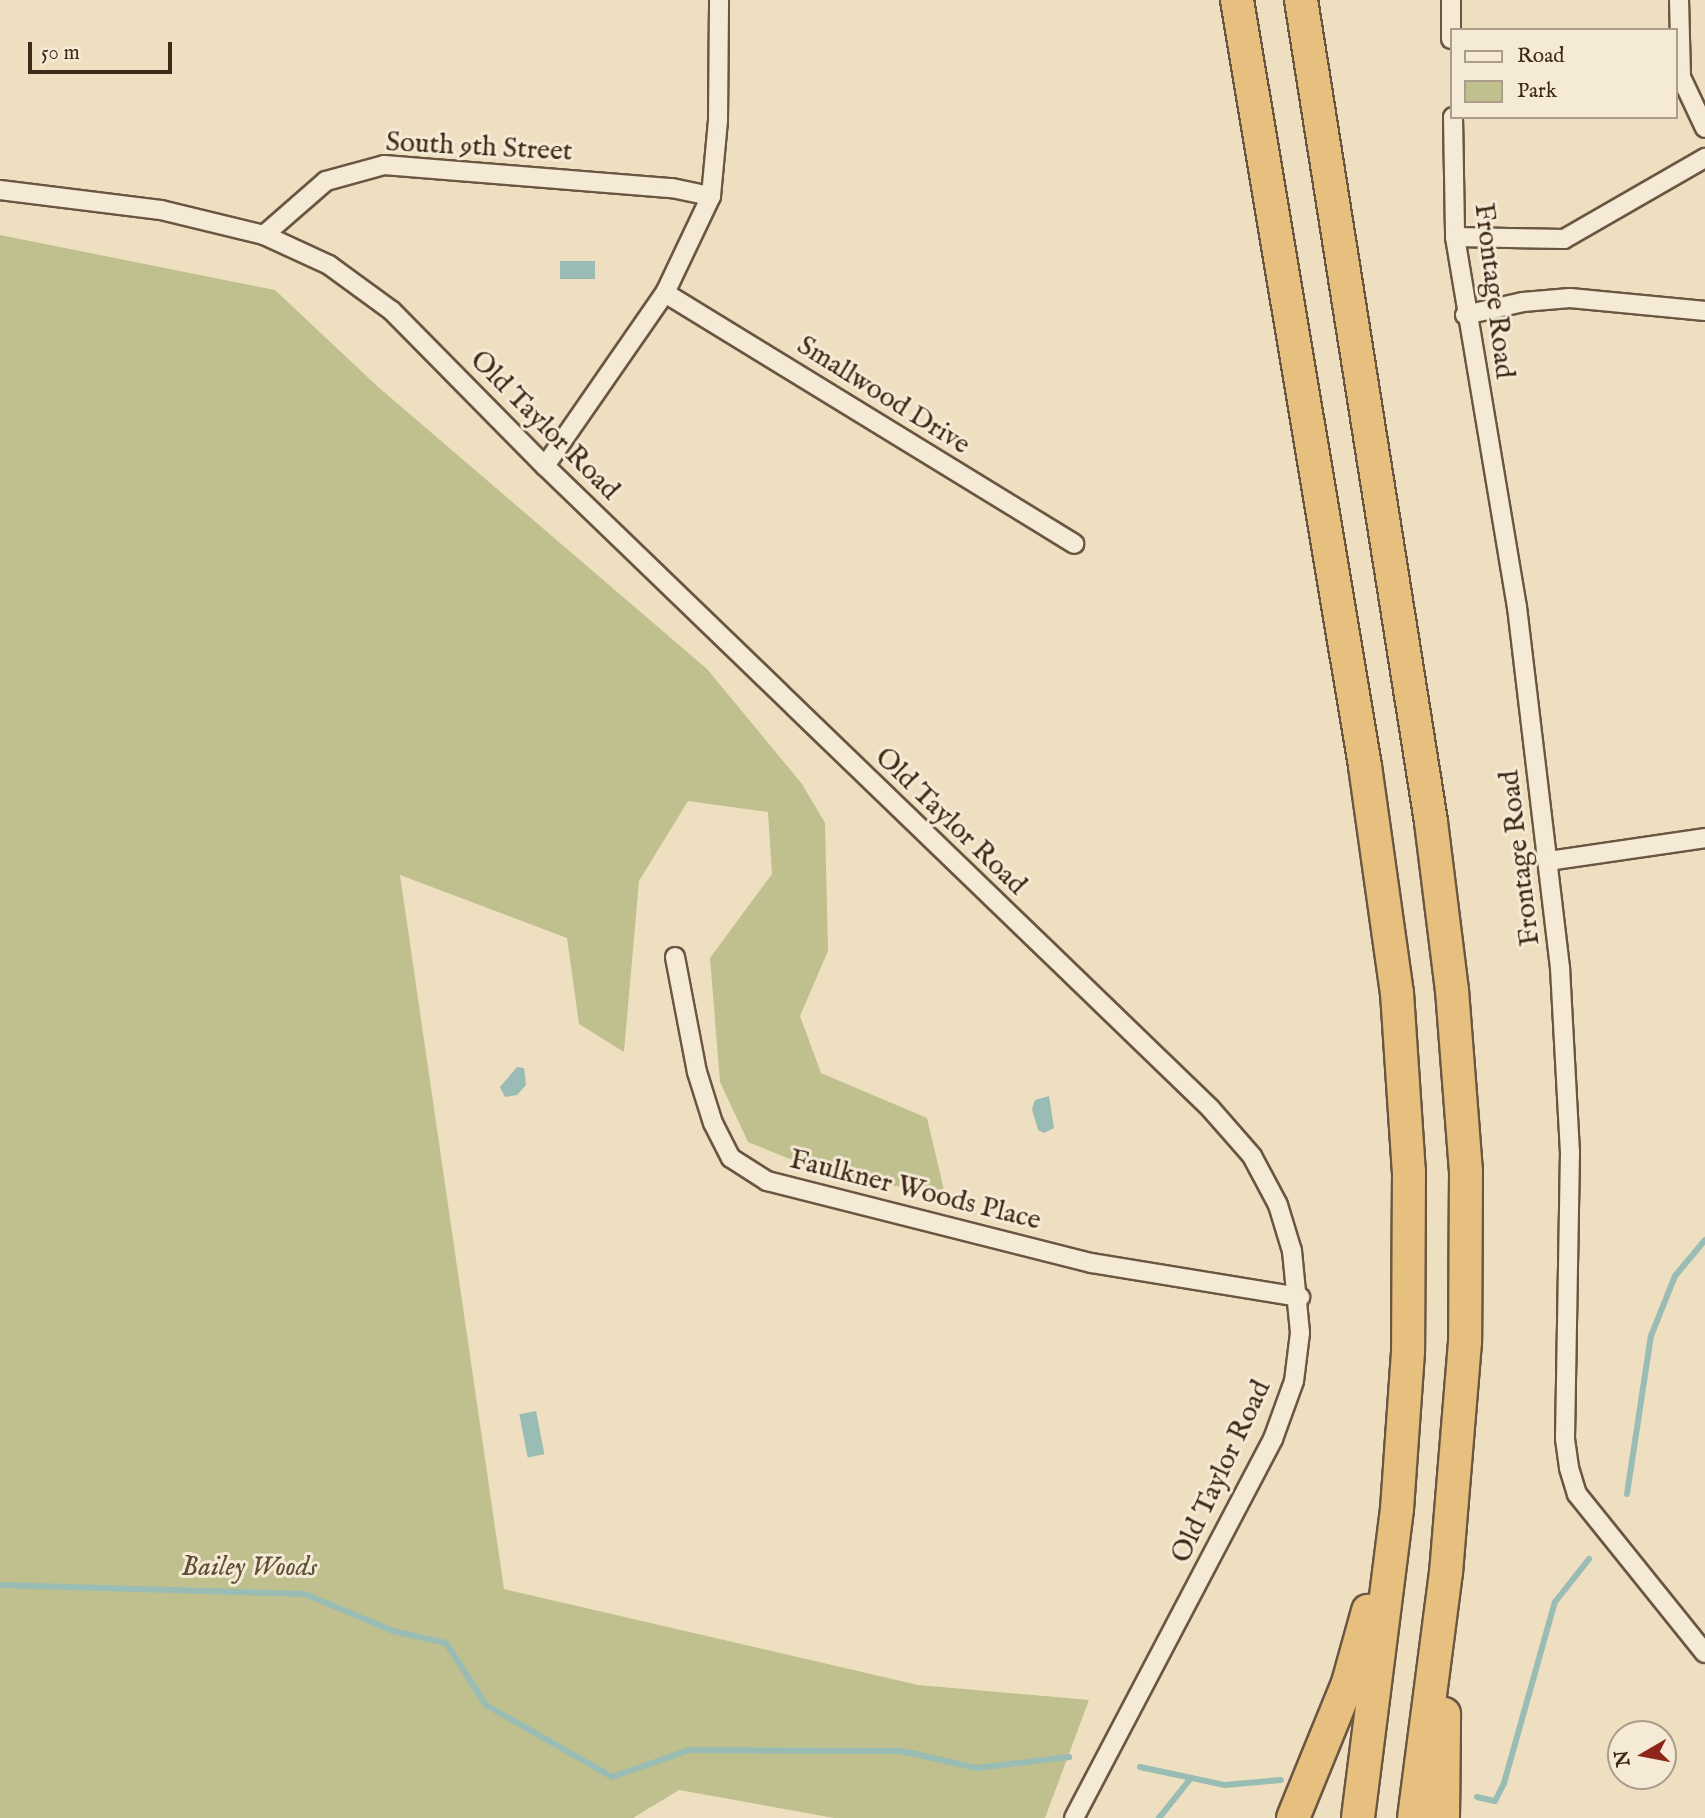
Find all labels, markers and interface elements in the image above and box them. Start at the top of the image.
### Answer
scale bar [32,28,175,72]
legend [1450,28,1677,119]
text: 50 m [41,40,80,67]
text: Road [1517,43,1564,70]
text: Park [1517,78,1557,105]
street label: South 9th Street [385,126,573,170]
street label: Frontage Road [1466,201,1520,381]
street label: Smallwood Drive [790,329,976,463]
street label: Old Taylor Road [462,344,626,508]
street label: Old Taylor Road [867,741,1033,903]
street label: Frontage Road [1494,768,1548,948]
street label: Faulkner Woods Place [786,1144,1044,1238]
street label: Old Taylor Road [1165,1375,1279,1569]
park label: Bailey Woods [181,1551,317,1585]
north arrow [1607,1720,1677,1790]
text: N [1610,1748,1637,1768]

